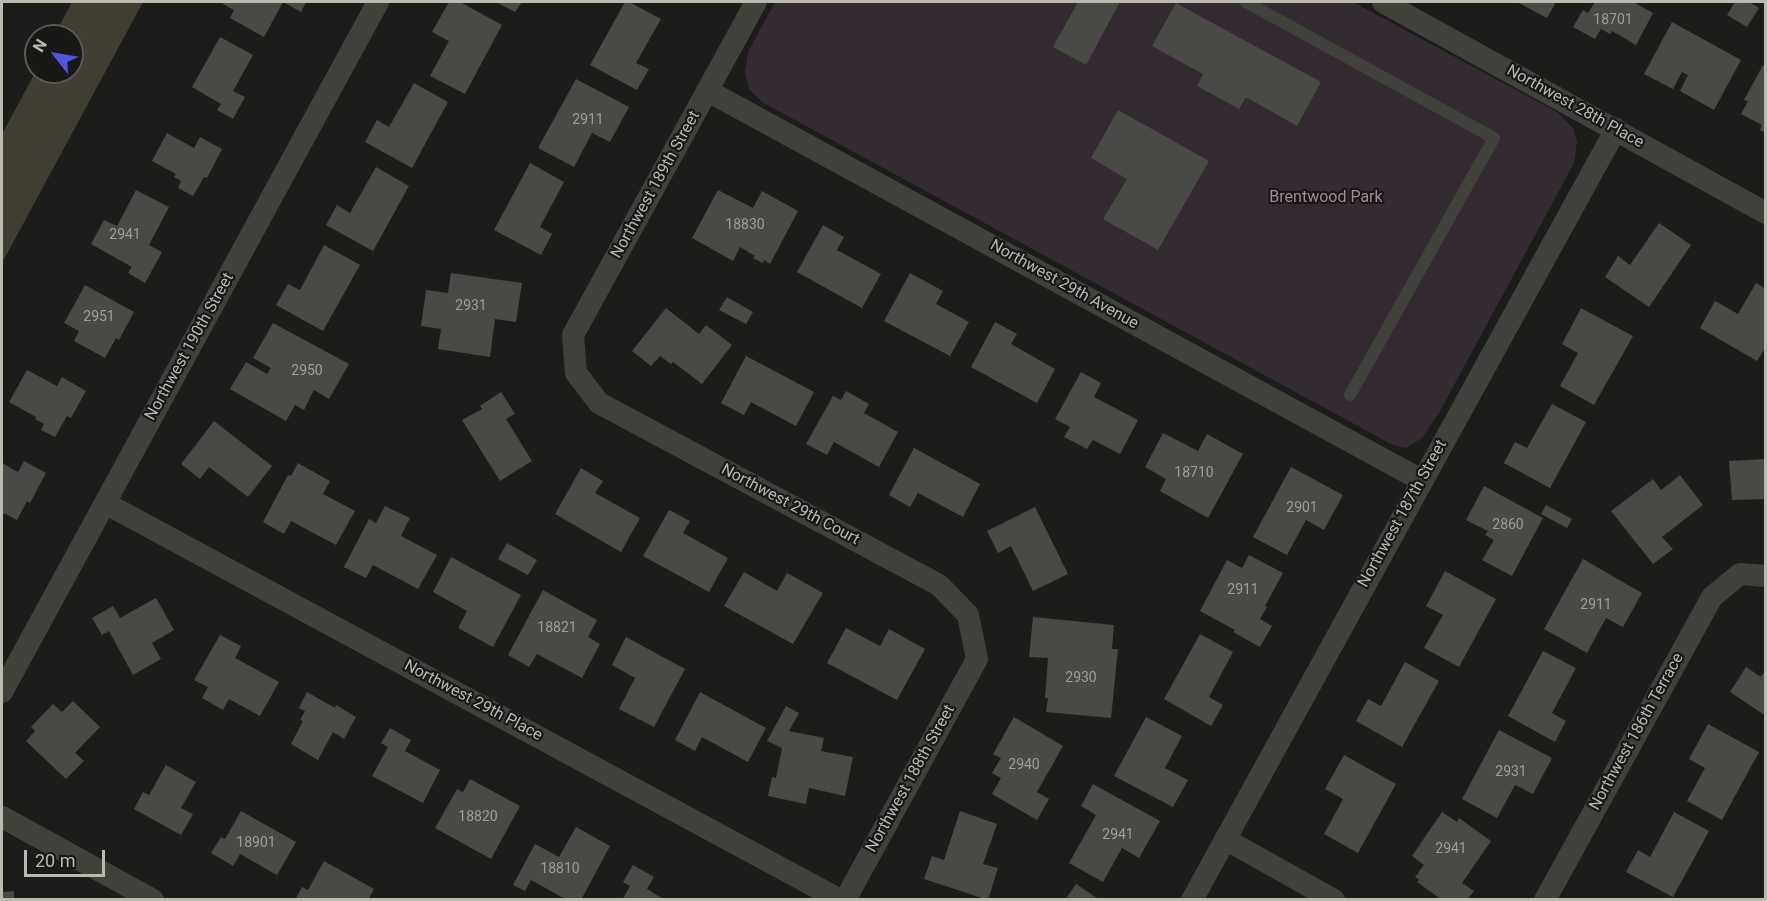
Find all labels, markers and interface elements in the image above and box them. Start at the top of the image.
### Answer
house number: 18701 [1593,12,1633,28]
north arrow [24,24,84,84]
text: N [29,36,51,55]
street label: Northwest 28th Place [1503,61,1647,153]
street label: Northwest 189th Street [607,108,705,262]
house number: 2911 [572,112,604,128]
park label: Brentwood Park [1269,188,1383,208]
house number: 18830 [725,217,765,233]
house number: 2941 [109,227,141,243]
street label: Northwest 29th Avenue [986,236,1142,334]
street label: Northwest 190th Street [141,270,239,424]
house number: 2931 [455,298,487,314]
house number: 2951 [83,309,115,325]
house number: 2950 [291,363,323,379]
street label: Northwest 187th Street [1354,437,1452,591]
street label: Northwest 29th Court [718,460,862,550]
house number: 18710 [1174,465,1214,481]
house number: 2901 [1286,500,1318,516]
house number: 2860 [1492,517,1524,533]
house number: 2911 [1227,582,1259,598]
house number: 2911 [1580,597,1612,613]
house number: 18821 [537,620,577,636]
street label: Northwest 186th Terrace [1586,650,1688,814]
street label: Northwest 29th Place [401,656,545,746]
house number: 2930 [1065,670,1097,686]
street label: Northwest 188th Street [862,702,960,856]
house number: 2940 [1008,757,1040,773]
house number: 2931 [1495,764,1527,780]
house number: 18820 [458,809,498,825]
house number: 2941 [1102,827,1134,843]
house number: 18901 [236,835,276,851]
scale bar [27,838,108,876]
house number: 2941 [1435,841,1467,857]
text: 20 m [35,850,75,871]
house number: 18810 [540,861,580,877]

